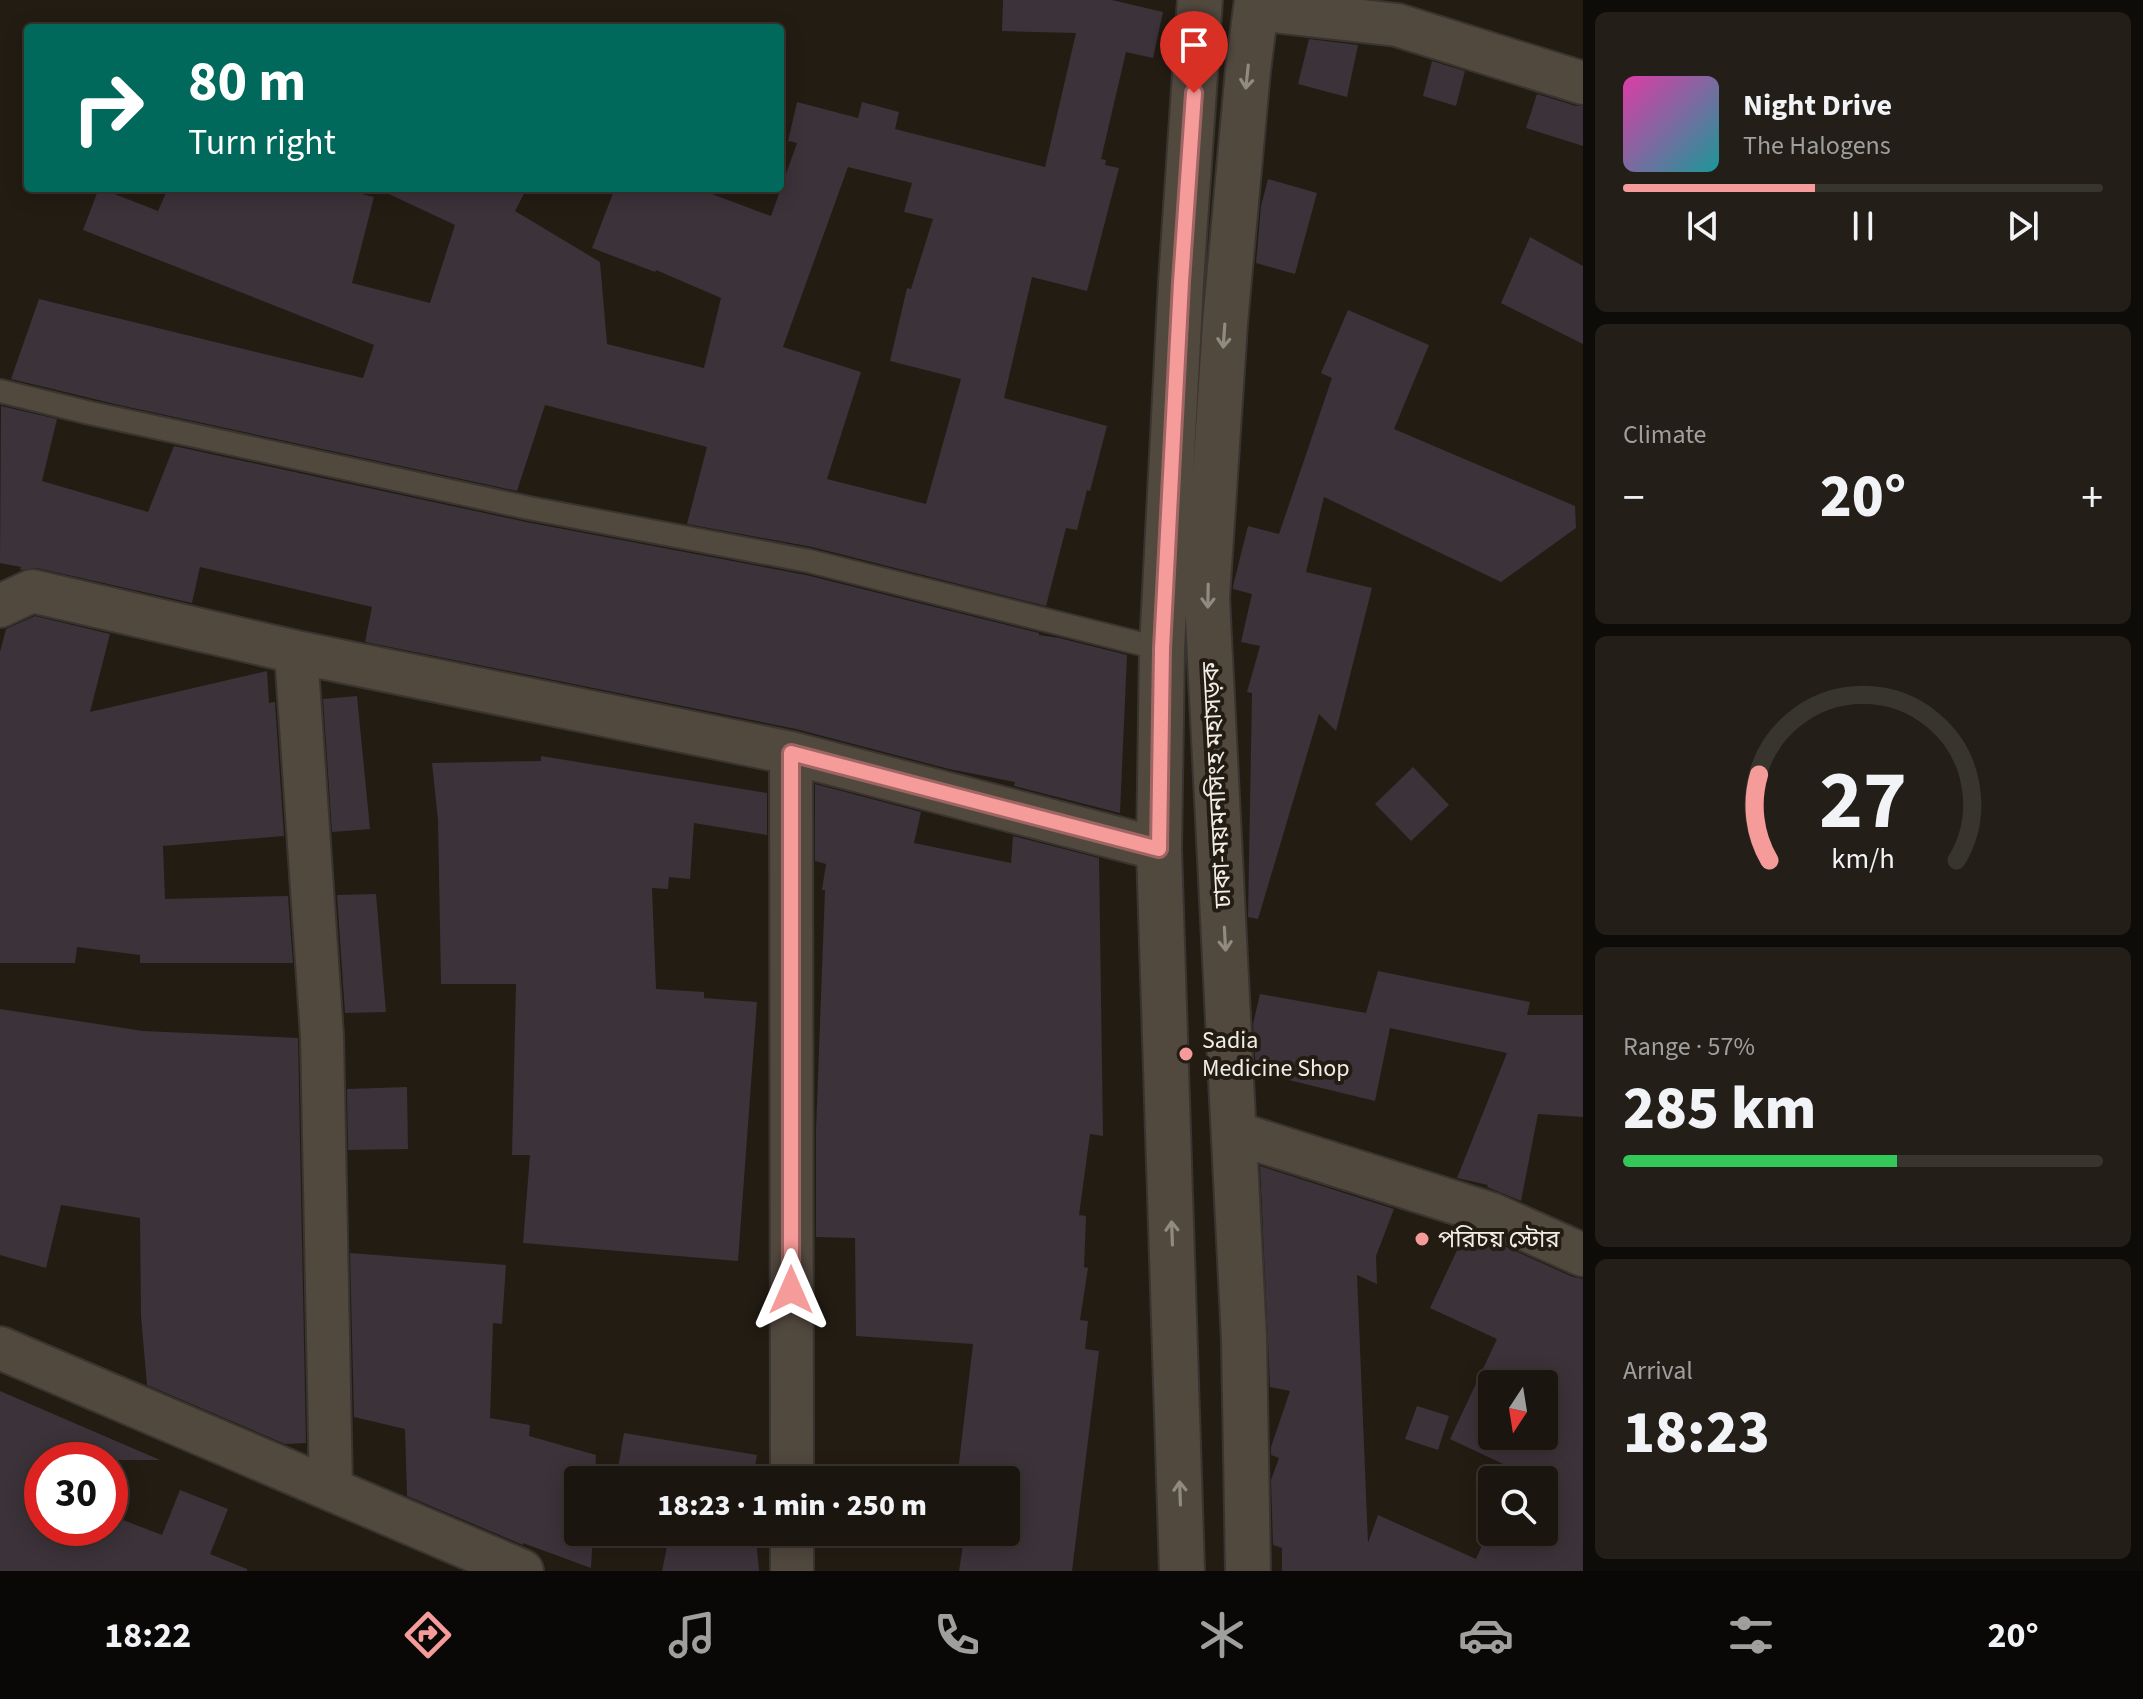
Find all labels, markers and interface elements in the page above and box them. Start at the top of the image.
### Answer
pin [1160,11,1228,93]
icon: arrive [1172,23,1216,67]
text: 80 m [188,43,306,122]
icon: right [56,56,160,160]
one-way arrow [1239,63,1254,90]
text: Night Drive [1743,84,1892,127]
text: Turn right [188,117,336,168]
text: The Halogens [1743,127,1891,164]
icon: previous [1681,204,1725,248]
icon: pause [1841,204,1885,248]
icon: next [2001,204,2045,248]
one-way arrow [1216,322,1231,349]
text: Climate [1623,416,1707,453]
text: 20° [1820,455,1906,540]
text: − [1623,467,1645,530]
text: + [2081,467,2103,530]
one-way arrow [1200,582,1216,609]
street label: ঢাকা-ময়মনসিংহ মহাসড়ক [1193,660,1241,910]
text: 27 [1819,742,1907,860]
text: km/h [1831,840,1895,880]
one-way arrow [1218,925,1233,952]
place label: Sadia Medicine Shop [1202,1023,1349,1086]
text: Range · 57% [1623,1028,1755,1065]
marker: Sadia Medicine Shop [1177,1045,1195,1063]
text: 285 km [1623,1067,1816,1152]
one-way arrow [1164,1220,1179,1247]
place label: পরিচয় স্টোর [1438,1222,1560,1257]
marker: পরিচয় স্টোর [1413,1230,1431,1248]
position arrow [749,1248,833,1332]
text: Arrival [1623,1352,1693,1389]
north arrow [1478,1370,1558,1450]
map controls [1478,1370,1558,1546]
text: 18:23 [1623,1391,1770,1476]
speed limit sign: 30 [24,1442,128,1546]
button: search [1478,1466,1558,1546]
one-way arrow [1172,1480,1187,1507]
text: 18:23 · 1 min · 250 m [657,1484,927,1527]
icon: directions [400,1607,456,1663]
icon: music [664,1607,720,1663]
icon: phone [929,1607,985,1663]
icon: climate [1194,1607,1250,1663]
icon: car [1458,1607,1514,1663]
icon: filters [1723,1607,1779,1663]
text: 18:22 [104,1610,191,1661]
text: 20° [1988,1610,2039,1661]

